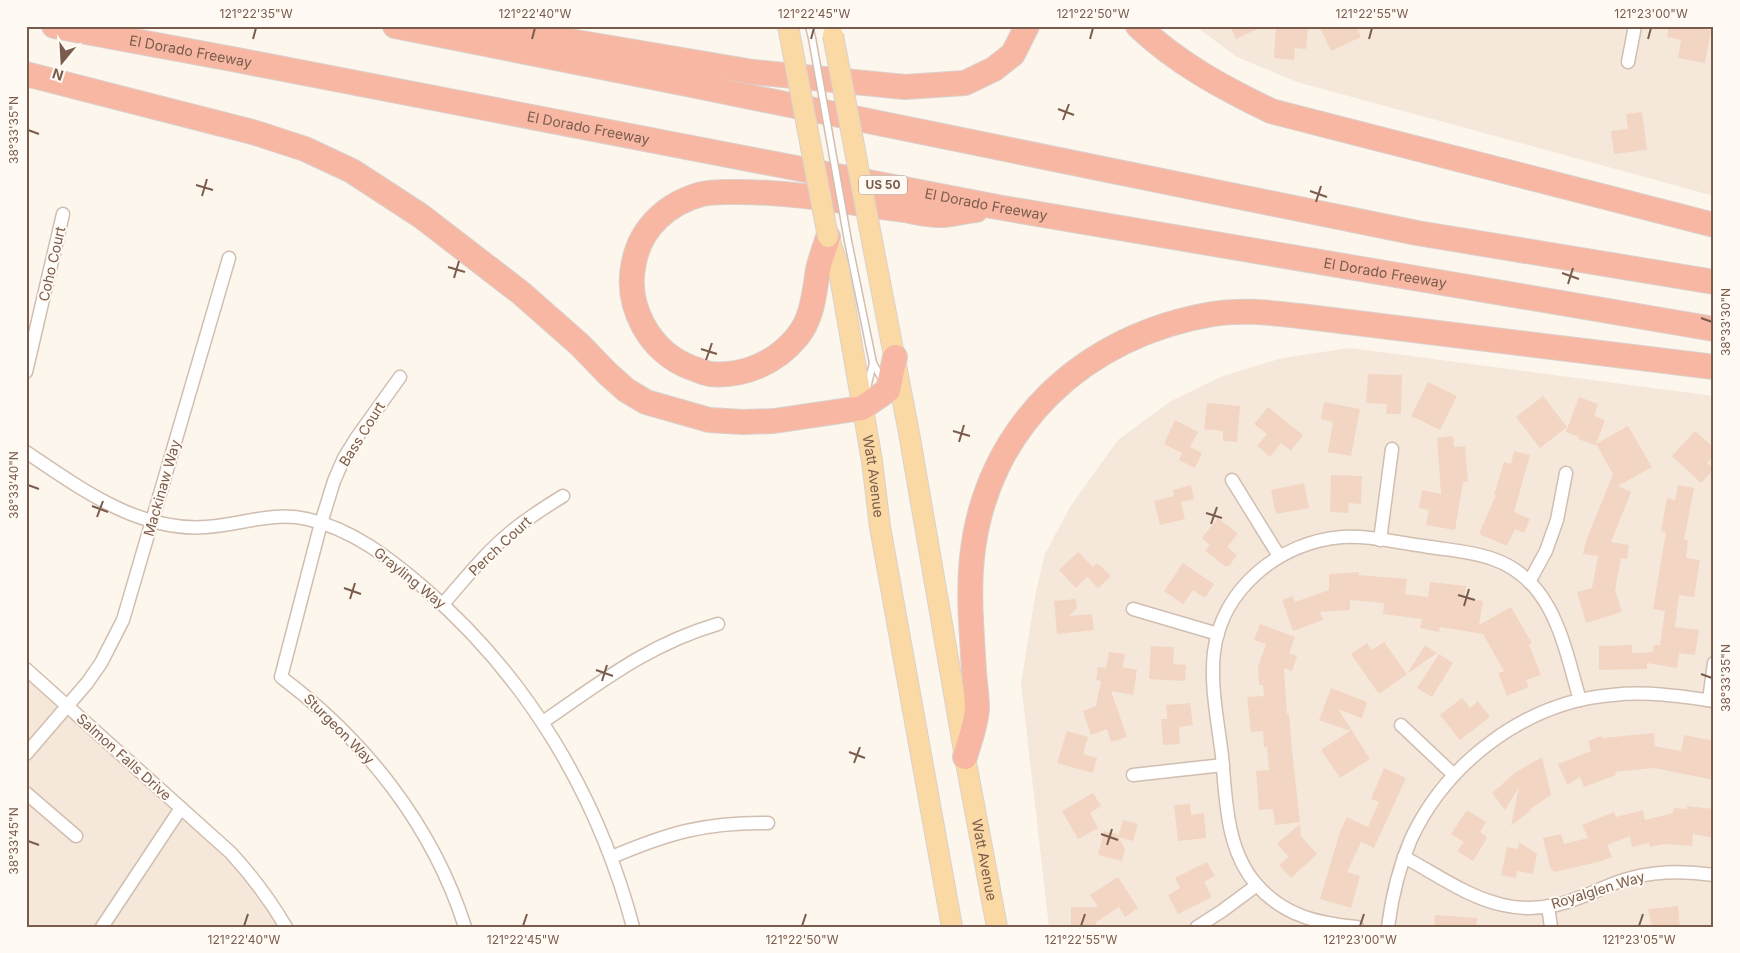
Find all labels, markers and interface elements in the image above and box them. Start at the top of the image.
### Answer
text: 121°22'35"W [220,6,293,21]
text: 121°22'40"W [499,6,572,21]
text: 121°22'45"W [778,6,850,21]
text: 121°22'50"W [1056,6,1130,21]
text: 121°22'55"W [1336,6,1409,21]
text: 121°23'00"W [1614,6,1688,21]
street label: El Dorado Freeway [128,31,254,71]
north arrow [38,38,88,88]
text: N [50,65,66,85]
text: 38°33'35"N [6,96,21,164]
street label: El Dorado Freeway [526,107,651,148]
road number: US 50 [859,176,907,194]
street label: El Dorado Freeway [923,184,1049,223]
street label: Coho Court [35,224,68,303]
street label: El Dorado Freeway [1323,254,1448,291]
text: 38°33'30"N [1718,288,1733,356]
street label: Bass Court [335,398,388,469]
street label: Watt Avenue [860,434,888,518]
street label: Mackinaw Way [140,437,183,538]
text: 38°33'40"N [6,451,21,519]
street label: Perch Court [465,512,535,579]
street label: Grayling Way [371,543,450,612]
text: 38°33'35"N [1718,644,1733,712]
street label: Sturgeon Way [301,690,378,768]
street label: Salmon Falls Drive [73,710,175,804]
text: 38°33'45"N [6,807,21,875]
street label: Watt Avenue [969,818,1001,902]
street label: Royalglen Way [1549,867,1647,912]
text: 121°22'40"W [208,932,281,947]
text: 121°22'45"W [487,932,559,947]
text: 121°22'50"W [765,932,839,947]
text: 121°22'55"W [1045,932,1118,947]
text: 121°23'00"W [1323,932,1397,947]
text: 121°23'05"W [1602,932,1676,947]

